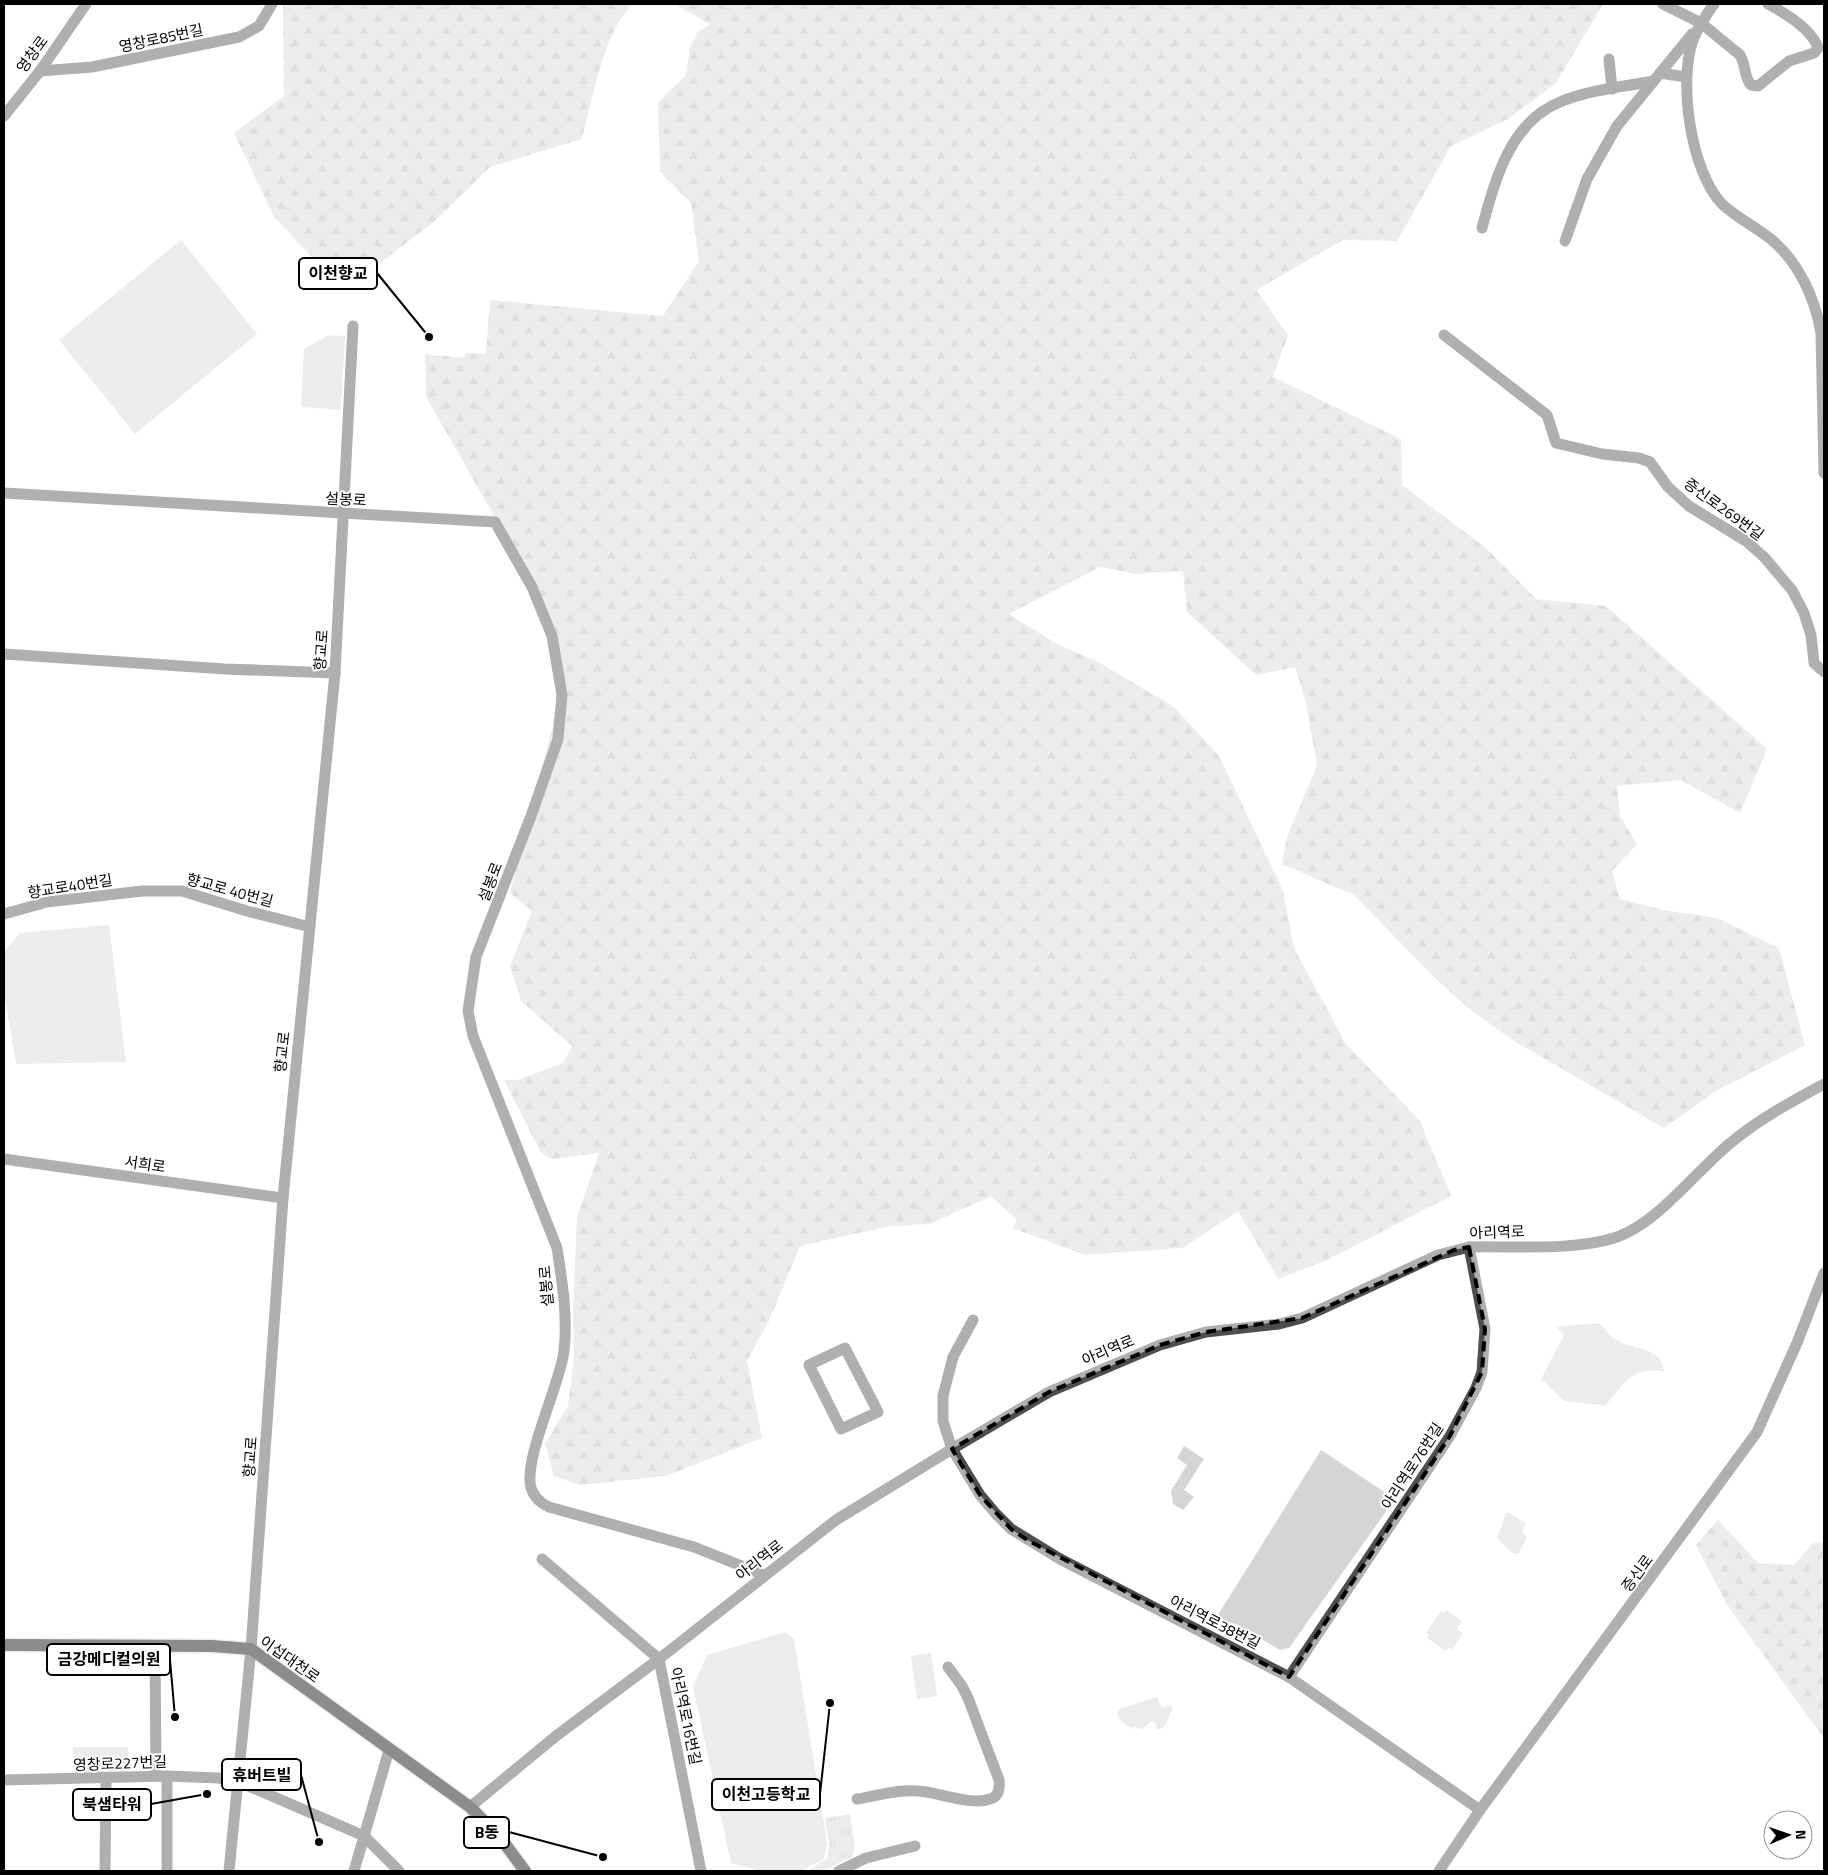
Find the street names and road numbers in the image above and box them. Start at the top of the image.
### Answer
street label: 영창로85번길 [117,18,205,58]
street label: 영창로 [11,30,53,78]
street label: 증신로269번길 [1679,472,1769,546]
street label: 설봉로 [325,486,367,512]
street label: 향교로 [308,629,334,671]
street label: 설봉로 [472,859,508,905]
street label: 향교로 40번길 [184,867,276,913]
street label: 향교로40번길 [26,868,114,904]
street label: 향교로 [268,1030,296,1074]
street label: 서희로 [123,1150,167,1178]
street label: 아리역로 [1469,1220,1525,1244]
street label: 설봉로 [533,1264,559,1308]
street label: 아리역로 [1078,1329,1138,1371]
street label: 아리역로76번길 [1375,1418,1449,1514]
street label: 향교로 [237,1436,263,1478]
street label: 아리역로 [730,1534,788,1586]
street label: 증신로 [1616,1549,1658,1597]
street label: 아리역로38번길 [1165,1589,1265,1655]
street label: 이섭대천로 [255,1630,325,1688]
street label: 아리역로16번길 [664,1665,708,1767]
street label: 영창로227번길 [73,1750,167,1776]

